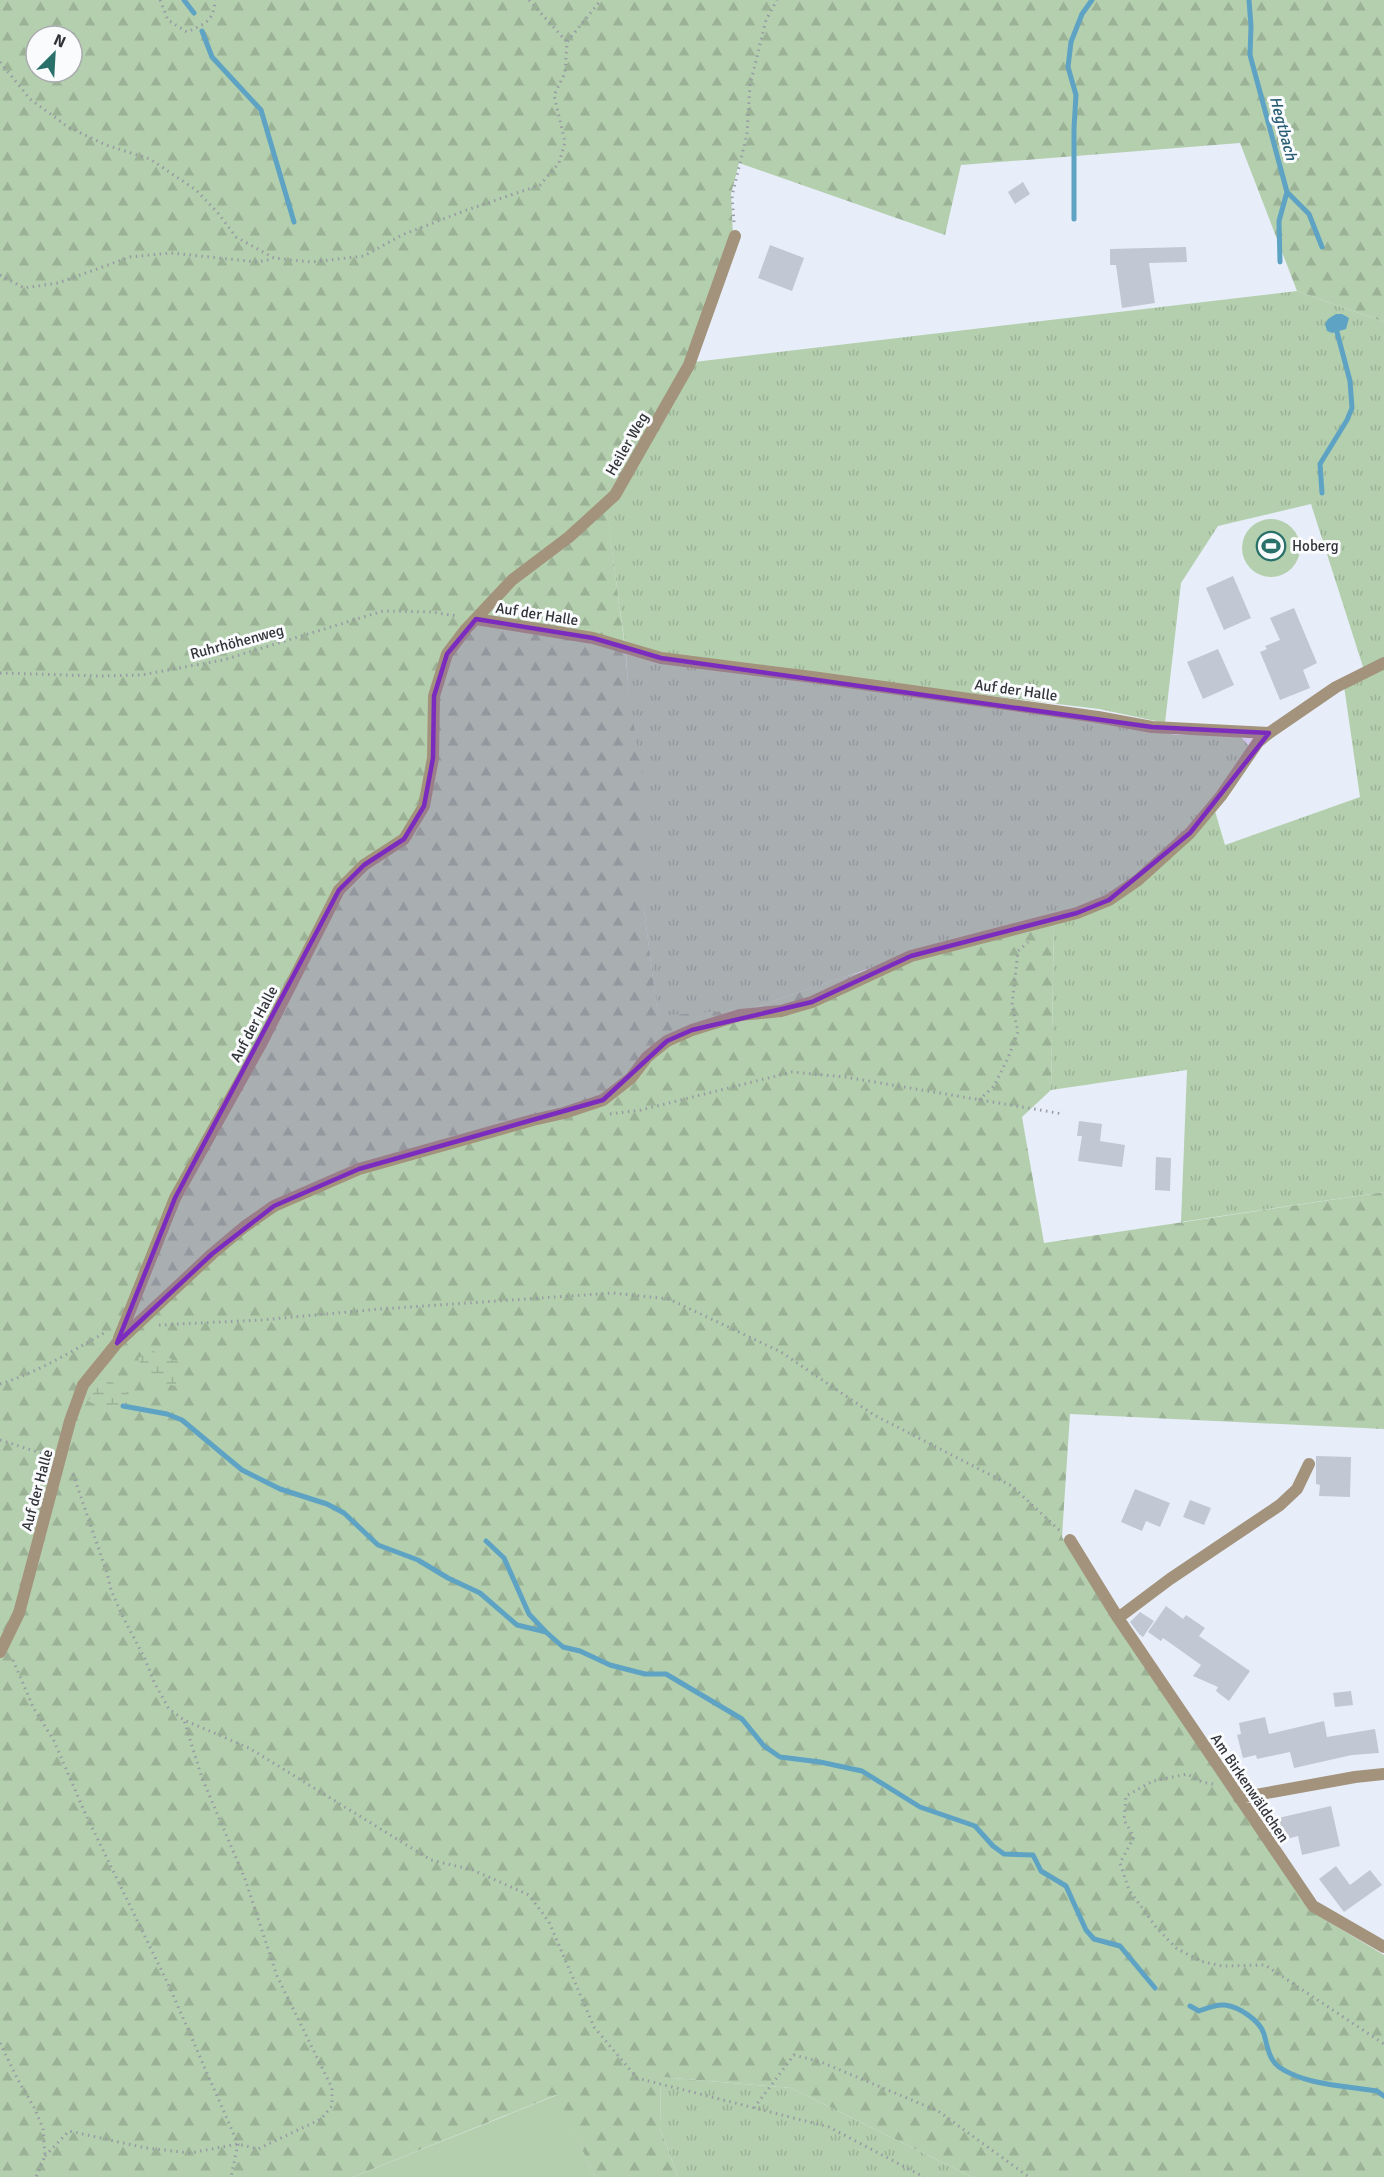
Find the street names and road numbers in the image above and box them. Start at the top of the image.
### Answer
street label: Heiler Weg [602,409,652,479]
street label: Auf der Halle [494,599,580,629]
street label: Ruhrhöhenweg [188,621,286,663]
street label: Auf der Halle [973,675,1059,705]
street label: Auf der Halle [226,983,282,1065]
street label: Auf der Halle [17,1447,57,1533]
street label: Am Birkenwäldchen [1207,1730,1293,1846]

